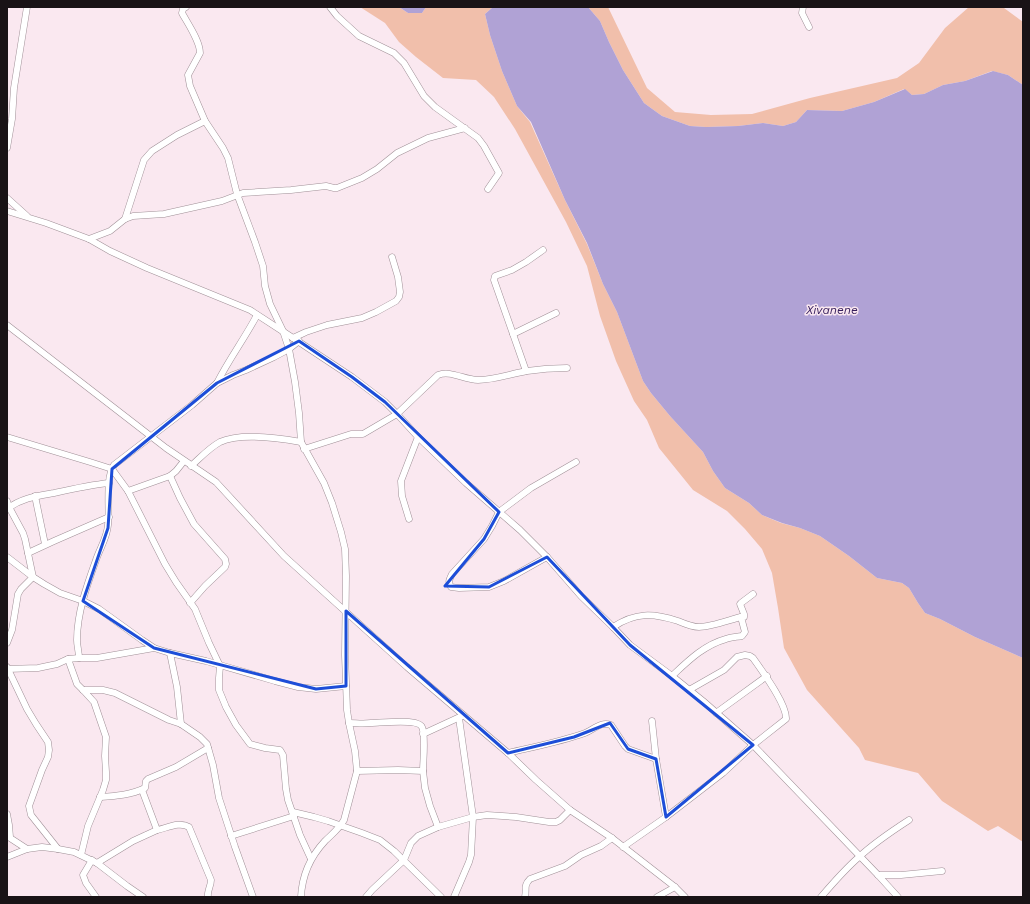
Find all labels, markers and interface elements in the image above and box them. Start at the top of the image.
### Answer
water label: Xivanene [805,303,858,317]

